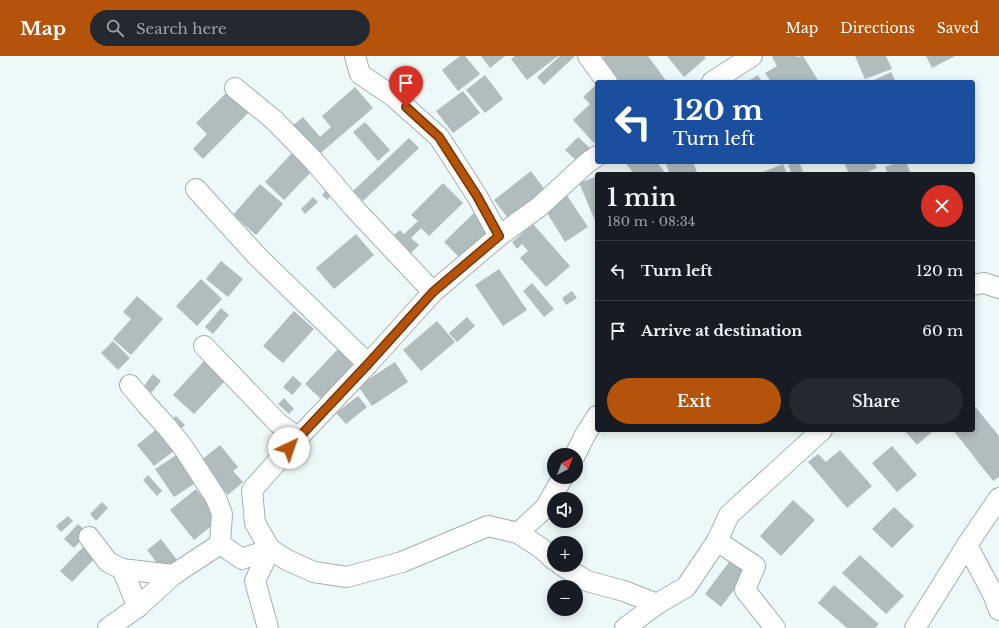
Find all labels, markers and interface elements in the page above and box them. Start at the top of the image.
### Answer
search box [90,10,370,46]
text: Map [20,17,66,40]
icon: search [104,17,126,39]
text: Search here [136,19,227,38]
text: Map [786,19,818,37]
text: Directions [840,19,915,37]
text: Saved [937,19,979,37]
pin [389,66,423,107]
icon: arrive [395,72,417,94]
text: 120 m [673,93,763,128]
icon: left [607,96,659,148]
text: Turn left [673,128,755,150]
text: 1 min [607,183,676,212]
button: close [921,185,963,227]
text: 180 m · 08:34 [607,213,695,230]
icon: left [607,260,629,282]
text: Turn left [641,261,712,280]
text: 120 m [916,261,963,280]
icon: arrive [607,320,629,342]
text: Arrive at destination [641,321,802,340]
text: 60 m [922,321,963,340]
button: Exit [607,378,781,424]
button: Share [789,378,963,424]
position arrow [268,427,310,469]
north arrow [547,448,583,484]
map controls [547,448,583,616]
button: sound [547,492,583,528]
button: + [547,536,583,572]
button: − [547,580,583,616]

